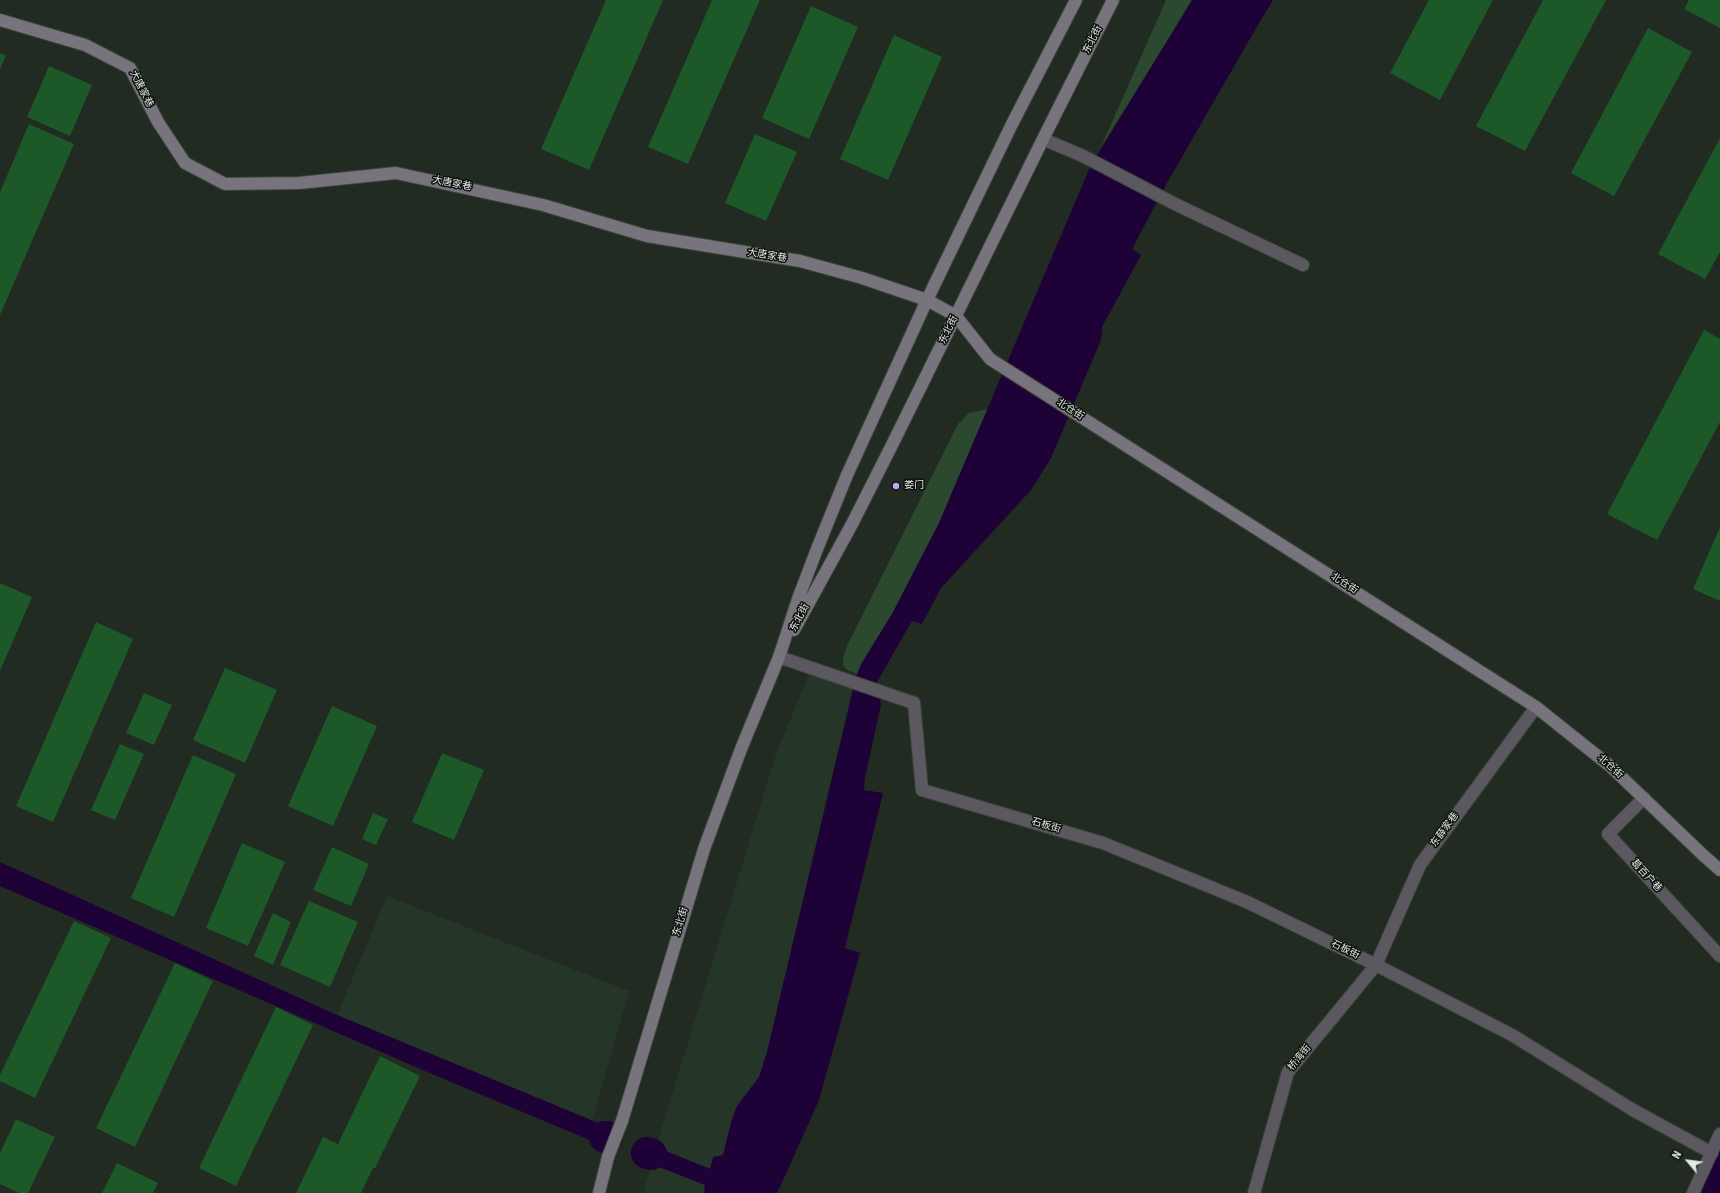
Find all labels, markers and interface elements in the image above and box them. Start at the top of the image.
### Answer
street label: 东北街 [1081,24,1105,56]
street label: 大唐家巷 [127,68,155,110]
street label: 大唐家巷 [431,174,473,194]
street label: 大唐家巷 [746,247,788,265]
street label: 东北街 [937,314,961,346]
street label: 北仓街 [1054,397,1086,423]
place label: 娄门 [904,480,924,492]
marker: 娄门 [891,481,901,491]
street label: 北仓街 [1328,571,1360,597]
street label: 东北街 [788,602,812,634]
street label: 北仓街 [1595,753,1625,781]
street label: 东薛家巷 [1428,810,1462,850]
street label: 石板街 [1030,816,1062,836]
street label: 葛百户巷 [1628,857,1664,895]
street label: 东北街 [671,906,691,938]
street label: 石板街 [1329,938,1361,962]
street label: 桥湾街 [1286,1043,1314,1073]
north arrow [1668,1141,1708,1181]
text: N [1669,1148,1685,1162]

